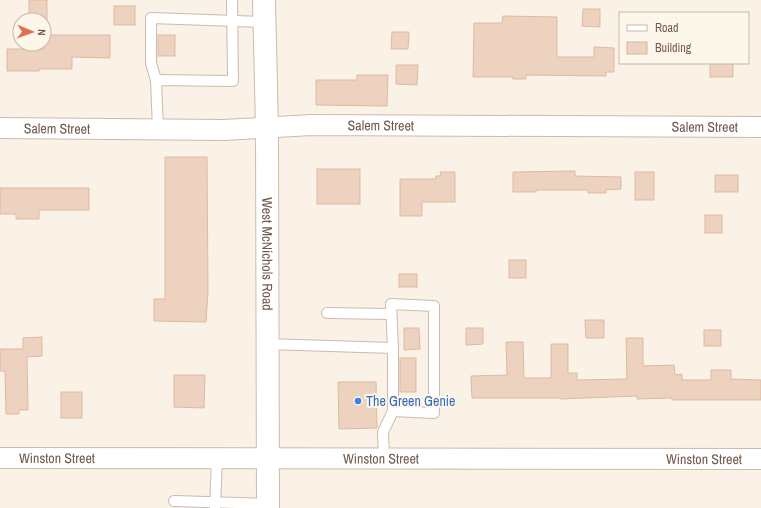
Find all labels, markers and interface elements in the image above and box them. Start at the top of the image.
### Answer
north arrow [12,12,52,52]
legend [619,12,749,64]
text: Road [655,20,679,36]
text: N [35,29,49,36]
text: Building [655,40,692,56]
street label: Salem Street [348,116,414,134]
street label: Salem Street [672,118,738,136]
street label: Salem Street [24,119,90,138]
street label: West McNichols Road [258,197,276,311]
place label: The Green Genie [366,392,455,410]
marker: The Green Genie [353,396,363,406]
street label: Winston Street [19,449,95,467]
street label: Winston Street [343,449,419,468]
street label: Winston Street [666,450,742,468]

